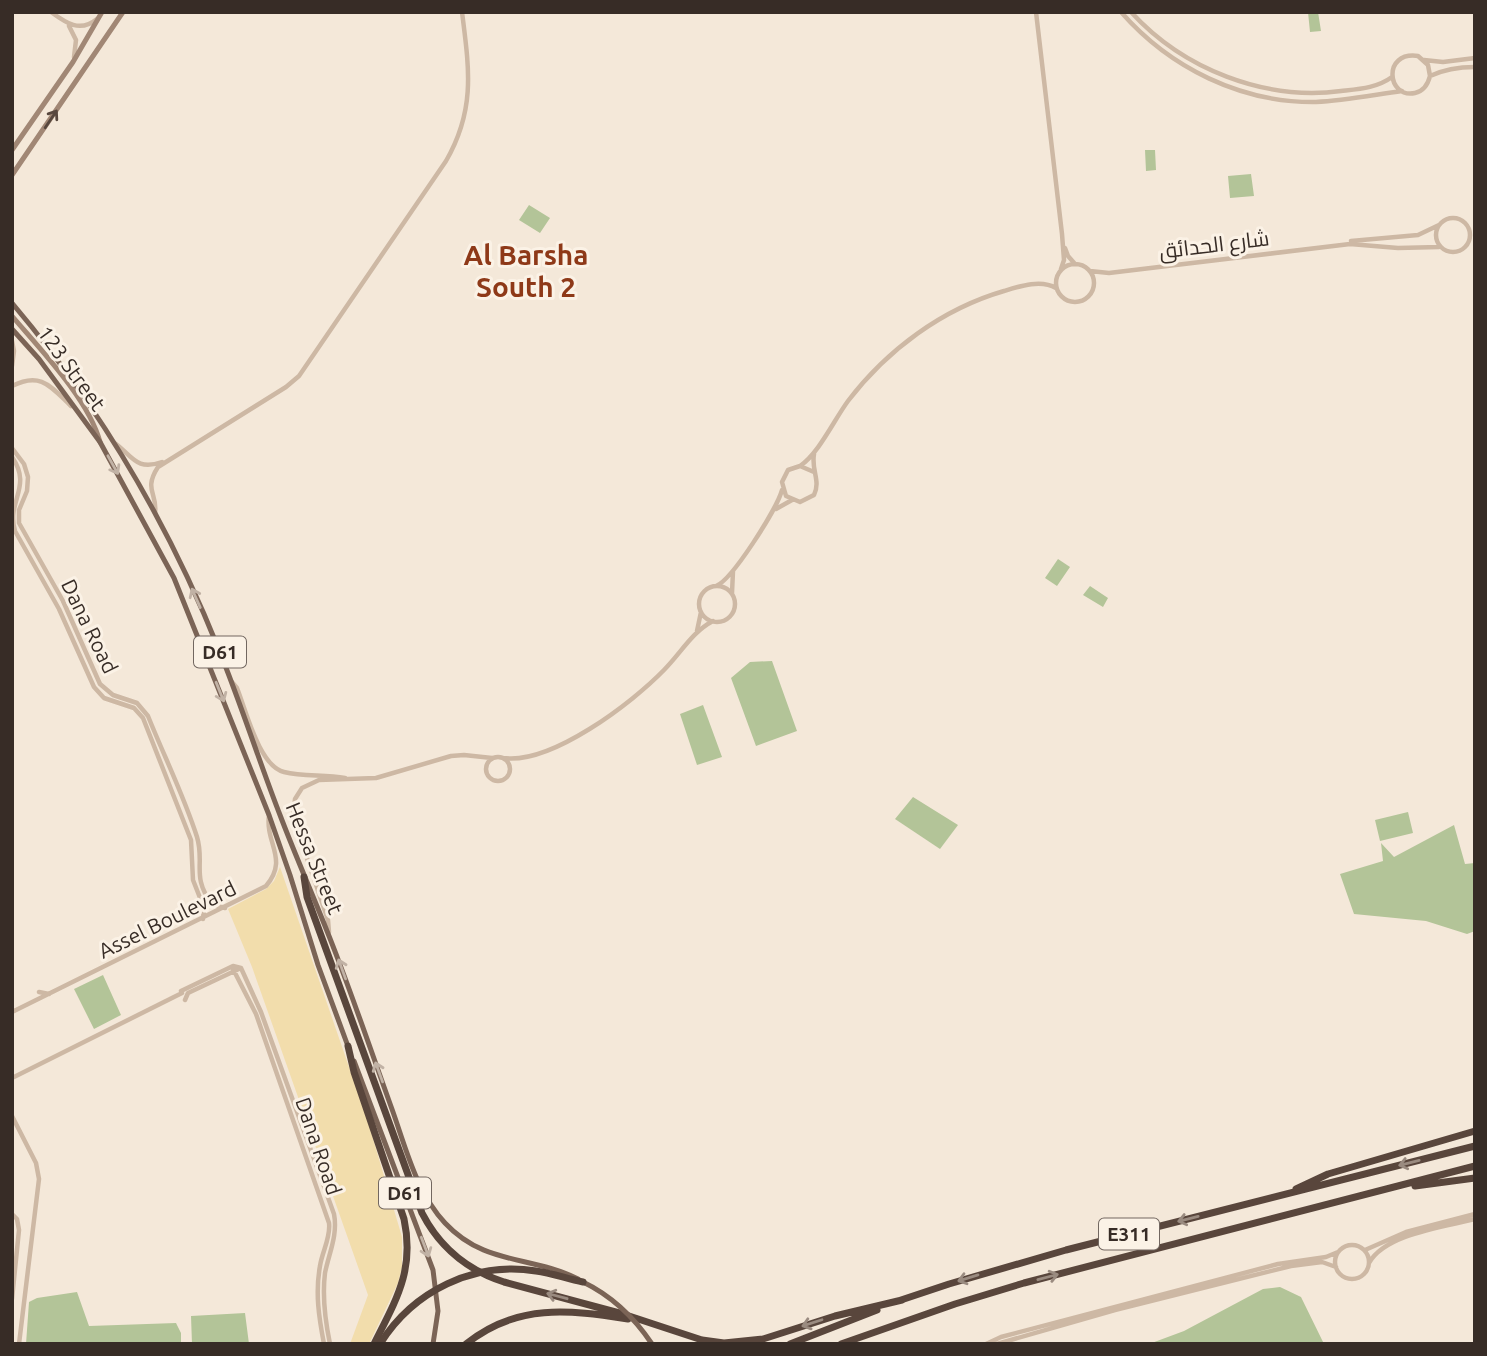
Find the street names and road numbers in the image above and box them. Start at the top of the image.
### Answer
street label: شارع الحدائق [1158,225,1271,266]
street label: 123 Street [33,321,111,415]
street label: Dana Road [57,575,123,677]
road number: D61 [194,636,246,667]
street label: Hessa Street [282,798,348,918]
street label: Assel Boulevard [94,875,240,963]
street label: Dana Road [291,1094,347,1198]
road number: D61 [379,1177,431,1208]
road number: E311 [1099,1218,1159,1250]

